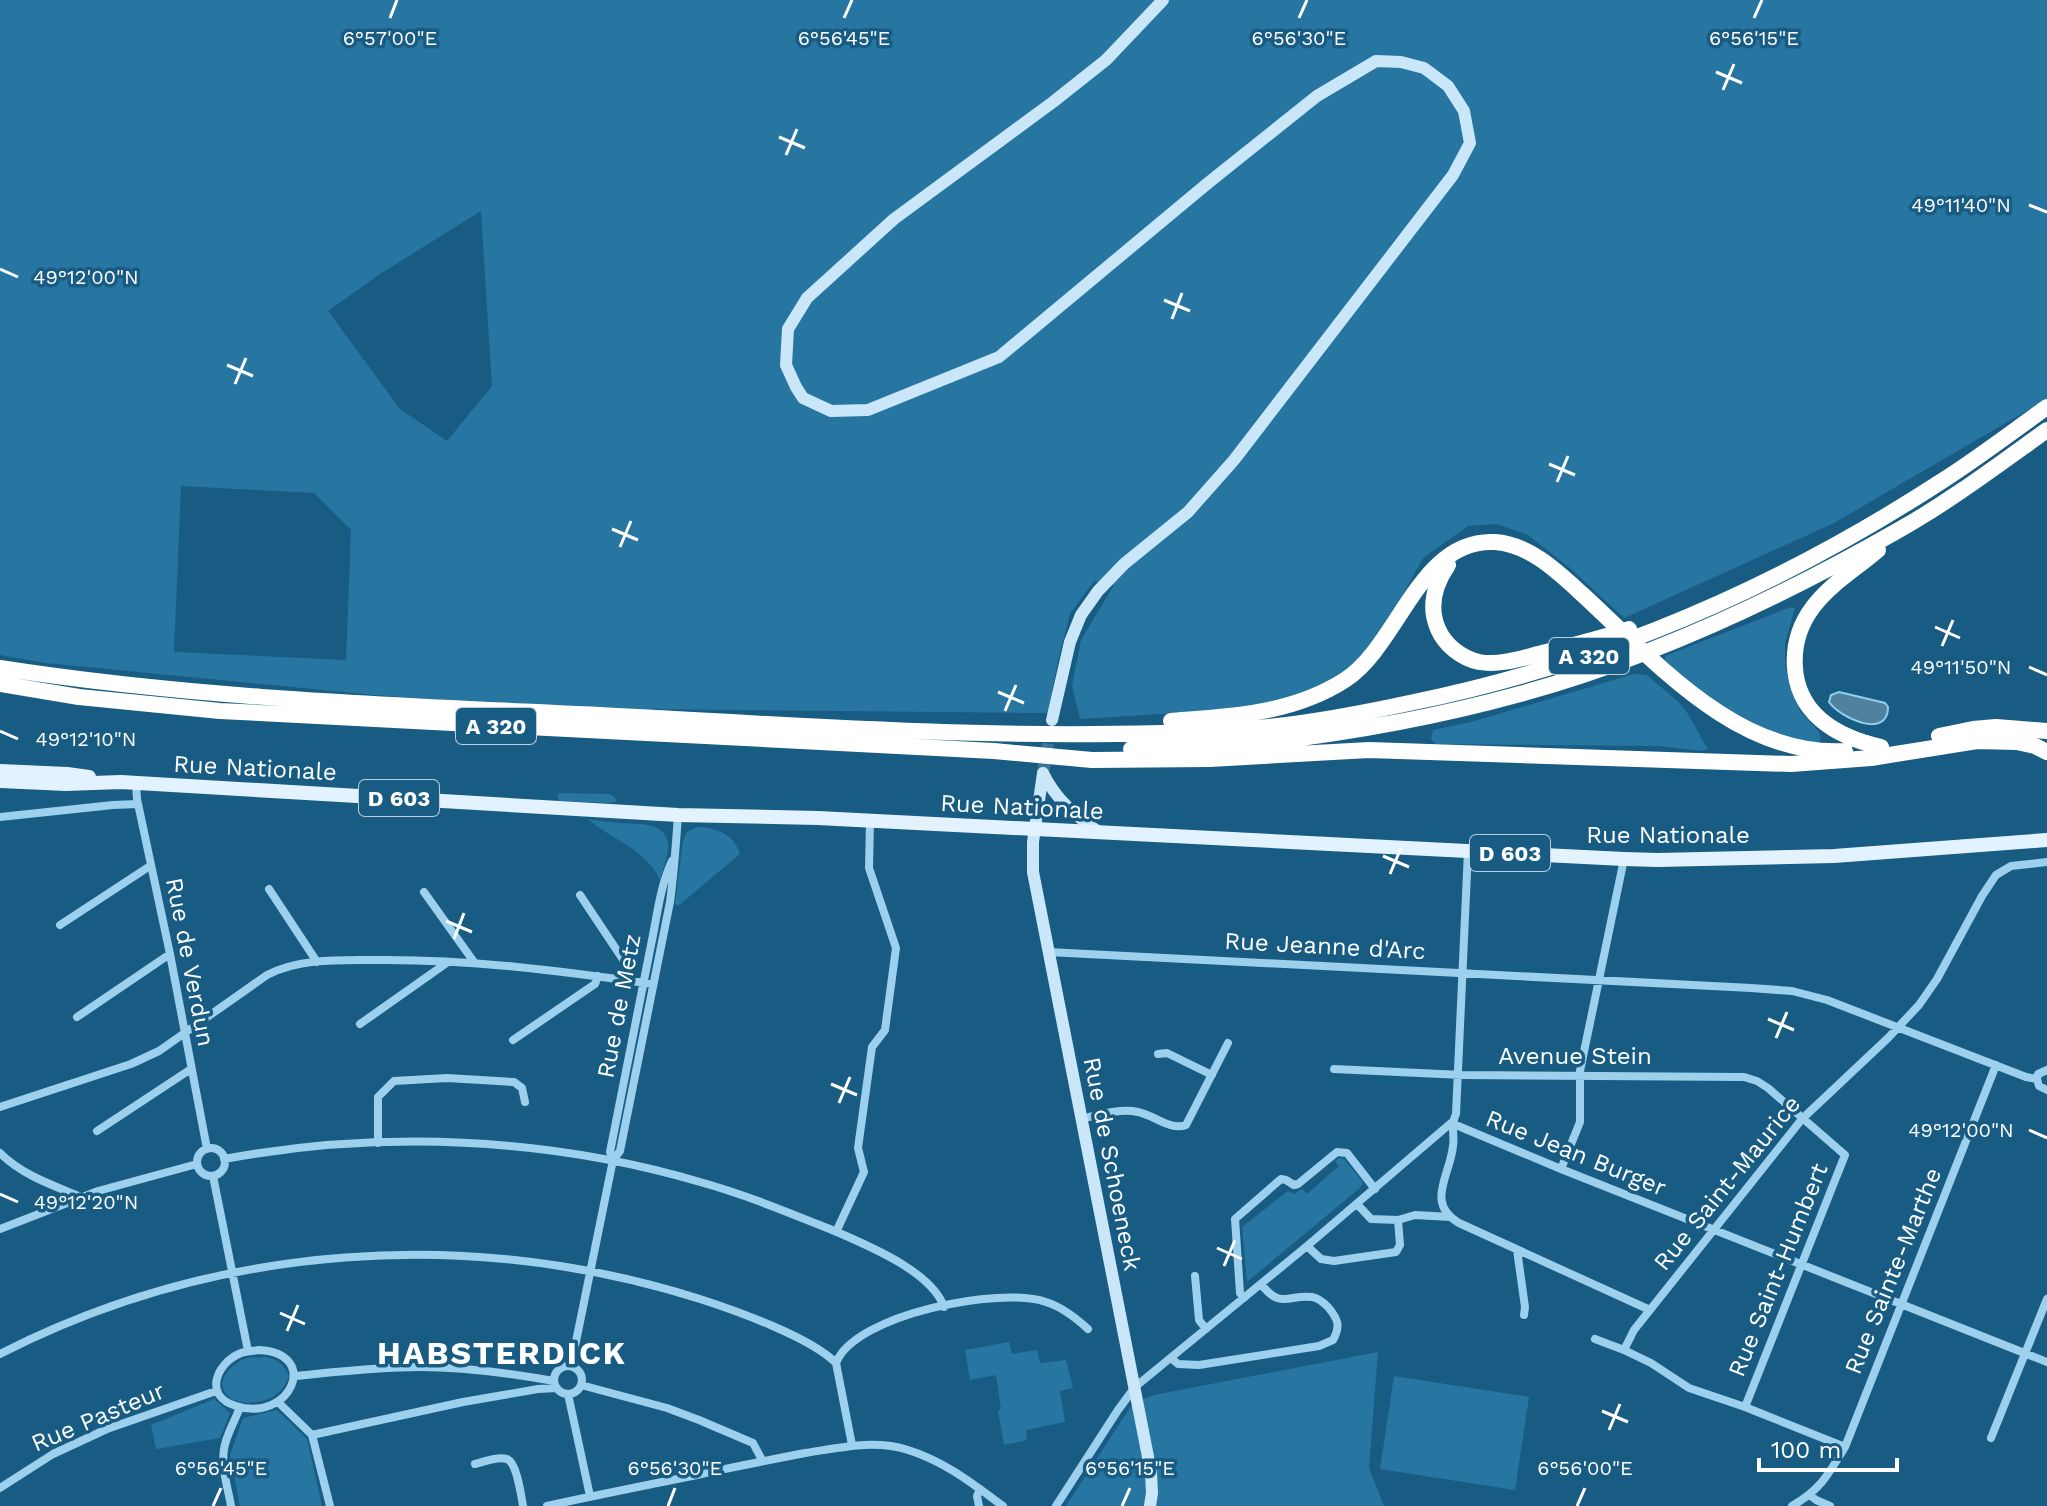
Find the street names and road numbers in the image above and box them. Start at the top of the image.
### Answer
road number: A 320 [1549,638,1629,674]
road number: A 320 [456,708,536,744]
street label: Rue Nationale [173,750,337,786]
road number: D 603 [359,780,439,816]
street label: Rue Nationale [940,789,1104,825]
street label: Rue Nationale [1586,821,1750,849]
road number: D 603 [1470,835,1550,871]
street label: Rue de Verdun [160,875,220,1049]
street label: Rue Jeanne d'Arc [1224,927,1426,965]
street label: Rue de Metz [591,932,647,1080]
street label: Avenue Stein [1498,1042,1652,1070]
street label: Rue de Schoeneck [1078,1055,1147,1274]
street label: Rue Saint-Maurice [1648,1090,1806,1276]
street label: Rue Jean Burger [1482,1104,1670,1202]
street label: Rue Saint-Humbert [1722,1159,1834,1381]
street label: Rue Sainte-Marthe [1839,1164,1947,1378]
street label: Rue Pasteur [27,1376,169,1458]

